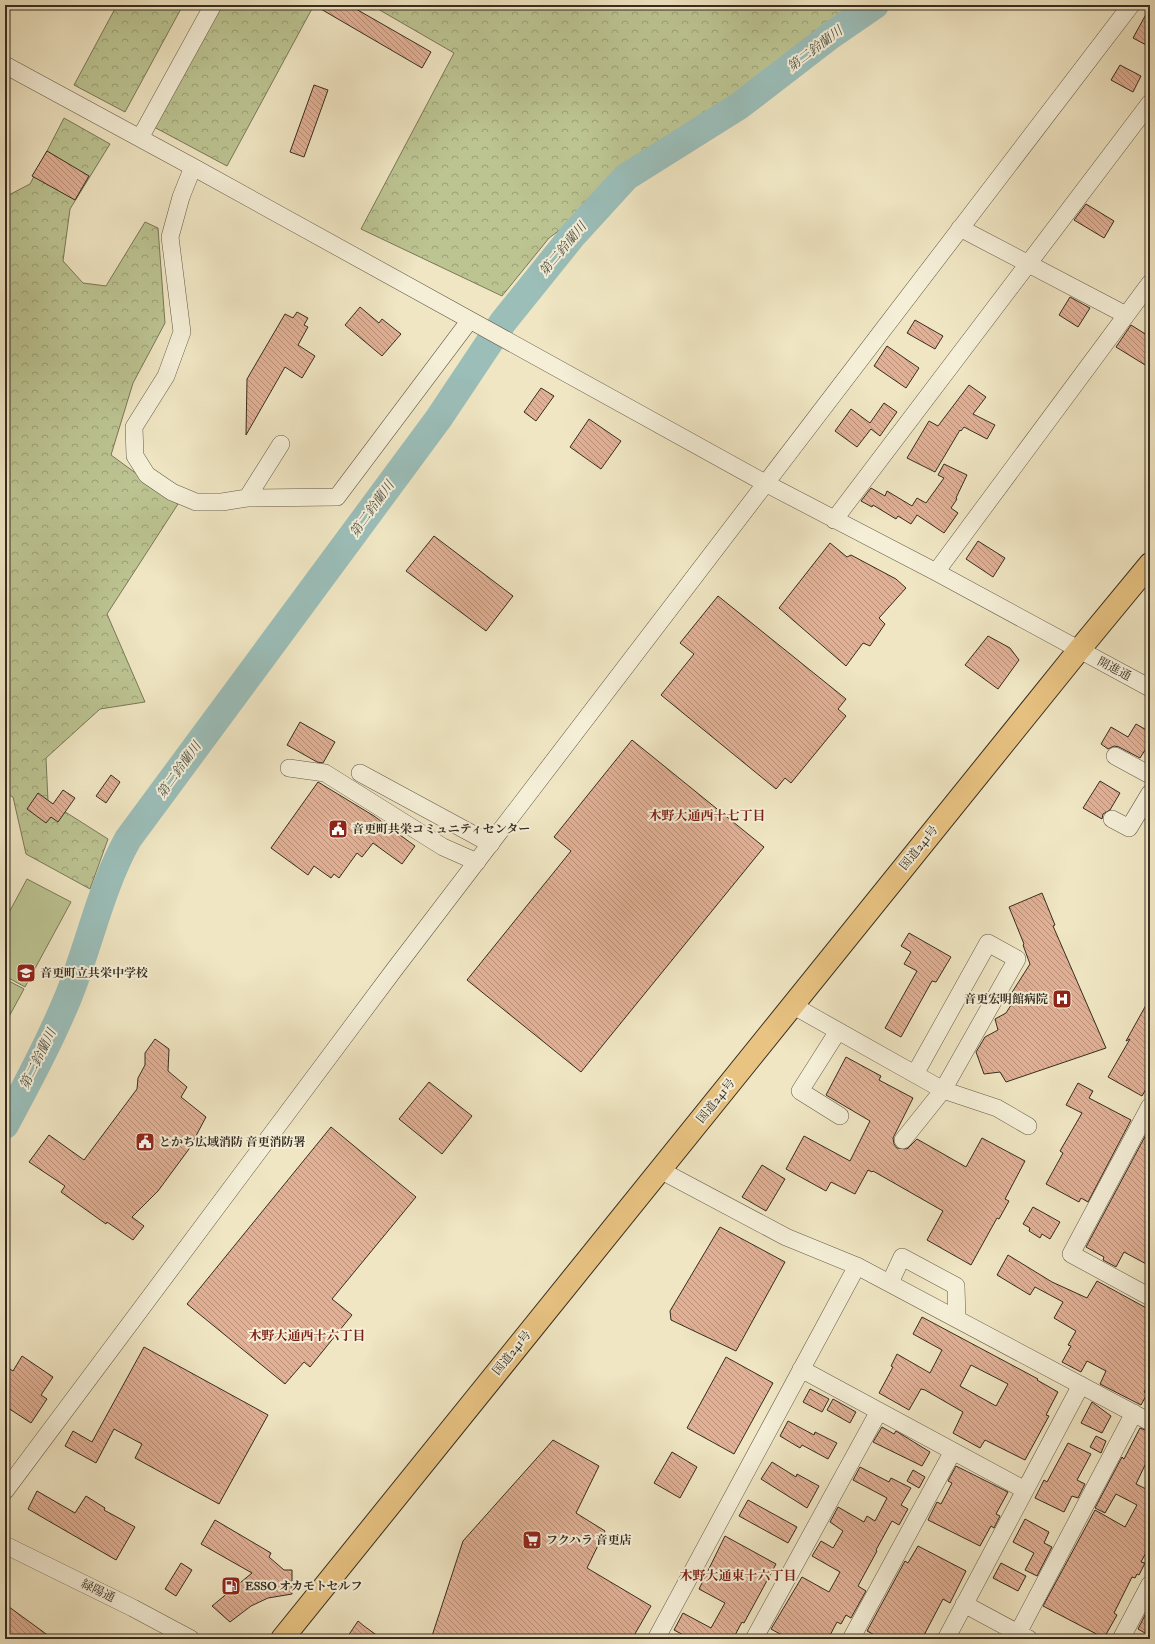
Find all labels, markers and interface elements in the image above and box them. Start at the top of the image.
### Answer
water label: 第二鈴蘭川 [784,22,847,75]
water label: 第二鈴蘭川 [536,217,591,279]
water label: 第二鈴蘭川 [346,476,399,540]
street label: 開進通 [1095,654,1133,684]
water label: 第二鈴蘭川 [153,737,206,801]
district label: 木野大通西十七丁目 [648,808,766,824]
public building icon: 音更町共栄コミュニティセンター [327,818,349,840]
place label: 音更町共栄コミュニティセンター [352,822,530,837]
street label: 国道241号 [897,823,941,873]
school or university icon: 音更町立共栄中学校 [15,962,37,984]
place label: 音更町立共栄中学校 [40,966,148,981]
hospital icon: 音更宏明館病院 [1051,988,1073,1010]
place label: 音更宏明館病院 [964,992,1048,1007]
water label: 第二鈴蘭川 [17,1024,60,1092]
street label: 国道241号 [694,1076,738,1126]
public building icon: とかち広域消防 音更消防署 [134,1131,156,1153]
place label: とかち広域消防 音更消防署 [159,1135,306,1150]
district label: 木野大通西十六丁目 [248,1328,366,1344]
street label: 国道241号 [490,1328,534,1378]
supermarket icon: フクハラ 音更店 [521,1529,543,1551]
place label: フクハラ 音更店 [546,1533,631,1548]
district label: 木野大通東十六丁目 [679,1568,797,1584]
fuel station icon: ESSO オカモトセルフ [220,1575,242,1597]
street label: 緑陽通 [79,1576,117,1606]
place label: ESSO オカモトセルフ [245,1579,363,1594]

